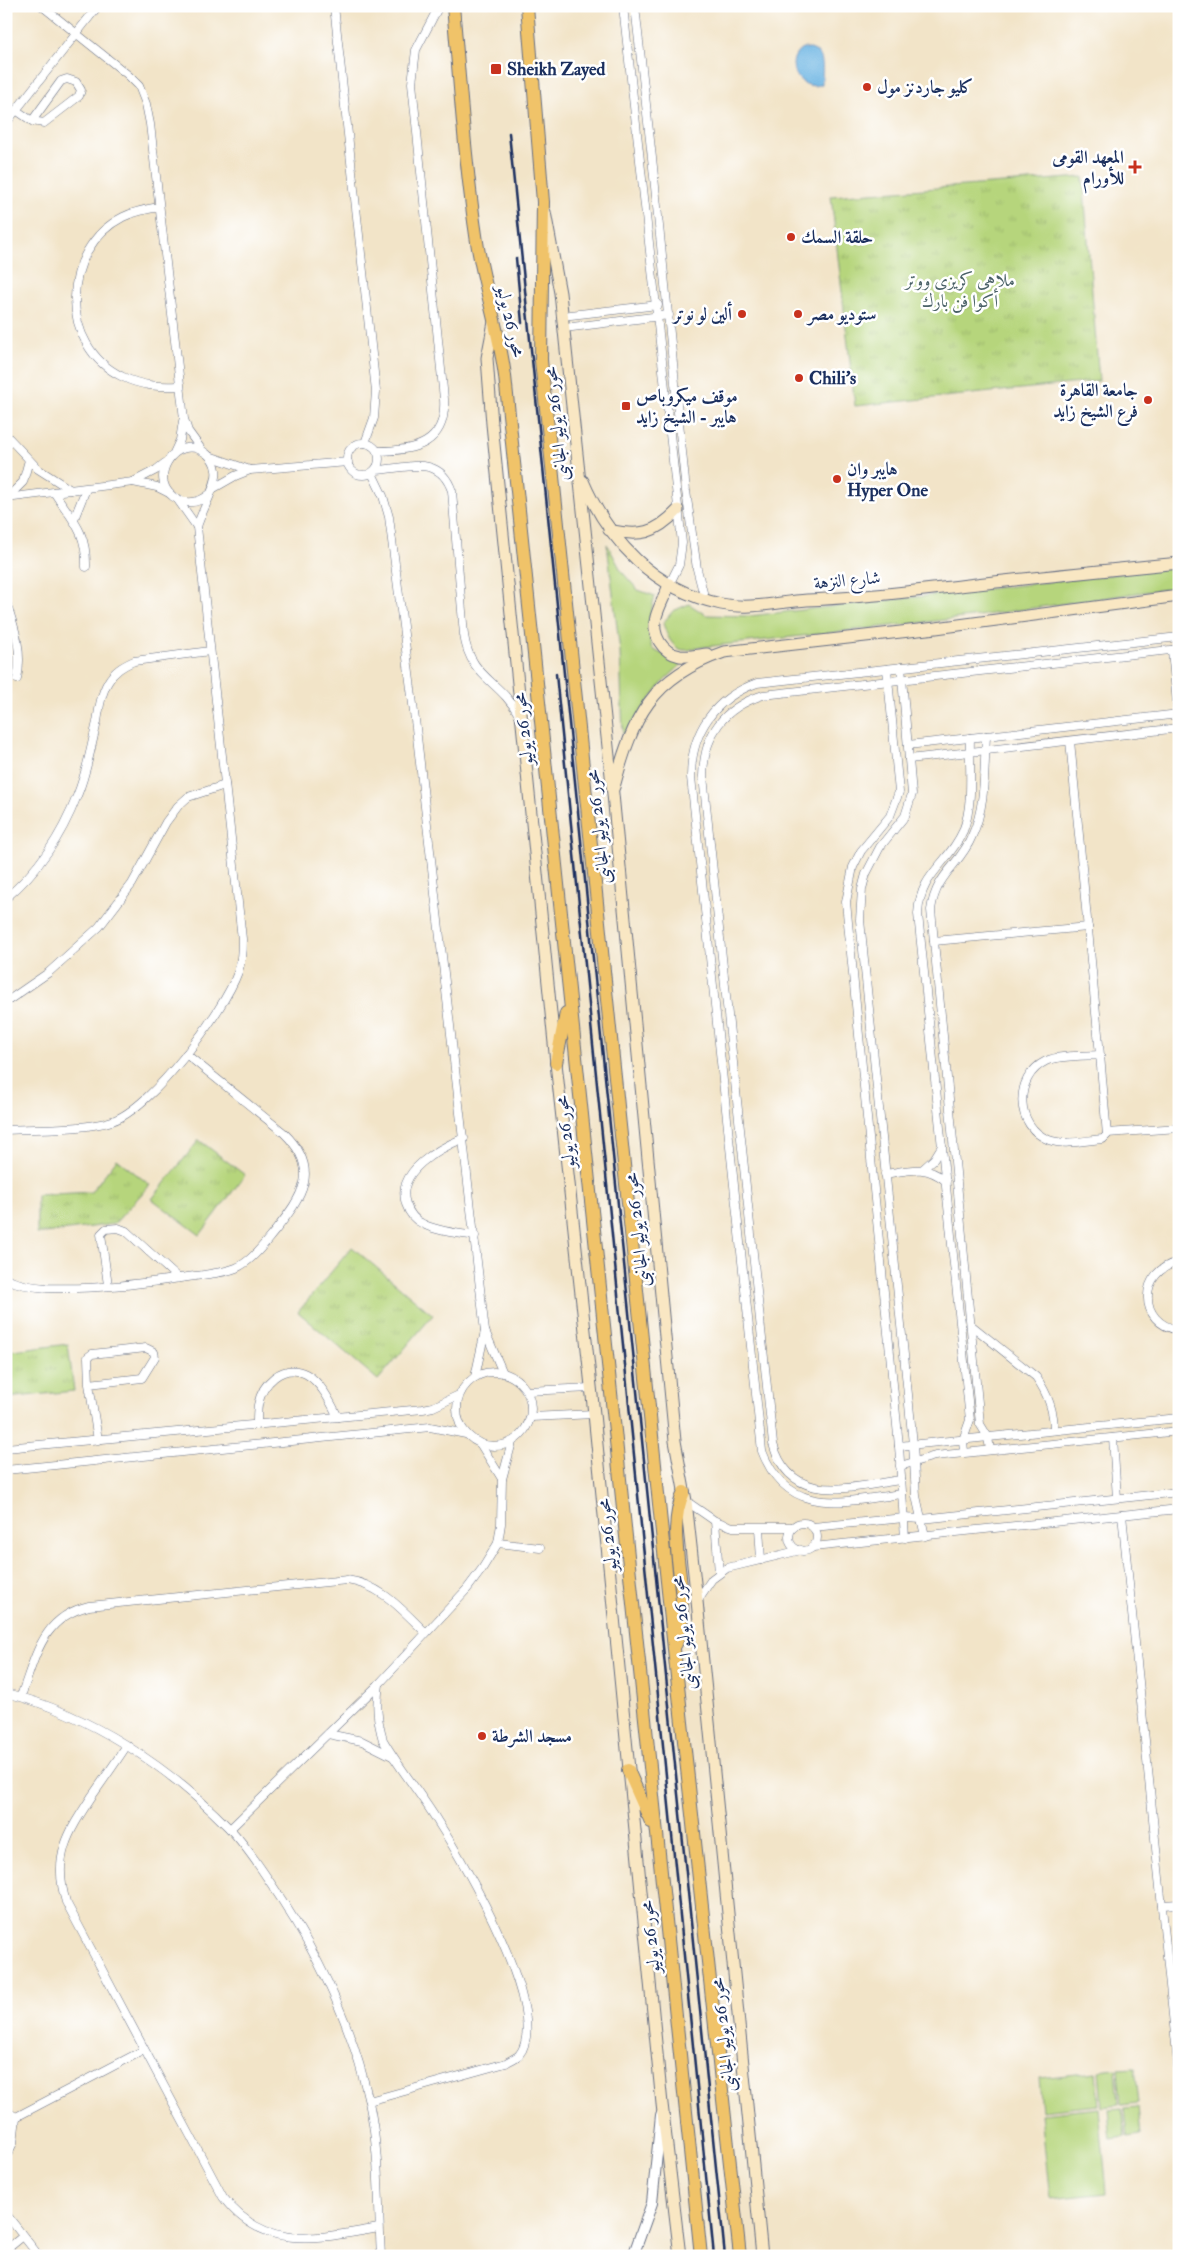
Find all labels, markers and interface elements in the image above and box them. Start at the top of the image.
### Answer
place label: Sheikh Zayed [507,58,606,81]
marker: Sheikh Zayed [489,62,503,76]
place label: كليو جاردنز مول [877,76,973,99]
marker: كليو جاردنز مول [861,81,873,93]
place label: المعهد القومى للأورام [1051,146,1124,194]
marker: المعهد القومى للأورام [1128,160,1142,174]
place label: حلقة السمك [801,226,873,249]
marker: حلقة السمك [785,231,797,243]
park label: ملاهى كريزى ووتر أكوا فن بارك [903,269,1015,313]
street label: محور 26 يوليو [491,281,530,360]
place label: ألين لو نوتر [671,301,733,326]
place label: ستوديو مصر [806,303,876,326]
marker: ألين لو نوتر [736,308,748,320]
marker: ستوديو مصر [792,308,804,320]
street label: محور 26 يوليو الجانبى [539,365,576,482]
place label: Chili's [809,367,856,390]
marker: Chili's [793,372,805,384]
place label: جامعة القاهرة فرع الشيخ زايد [1053,379,1138,427]
place label: موقف ميكروباص هايبر - الشيخ زايد [636,385,738,433]
marker: جامعة القاهرة فرع الشيخ زايد [1142,394,1154,406]
marker: موقف ميكروباص هايبر - الشيخ زايد [620,400,632,412]
place label: هايبر وان Hyper One [847,458,929,502]
marker: هايبر وان Hyper One [831,473,843,485]
street label: شارع النزهة [813,566,882,598]
street label: محور 26 يوليو [508,691,539,769]
street label: محور 26 يوليو الجانبى [581,768,618,885]
street label: محور 26 يوليو [550,1094,581,1172]
street label: محور 26 يوليو الجانبى [620,1171,657,1288]
street label: محور 26 يوليو [592,1497,623,1575]
street label: محور 26 يوليو الجانبى [666,1574,703,1691]
place label: مسجد الشرطة [492,1725,572,1748]
marker: مسجد الشرطة [476,1730,488,1742]
street label: محور 26 يوليو [635,1899,666,1977]
street label: محور 26 يوليو الجانبى [706,1976,743,2093]

